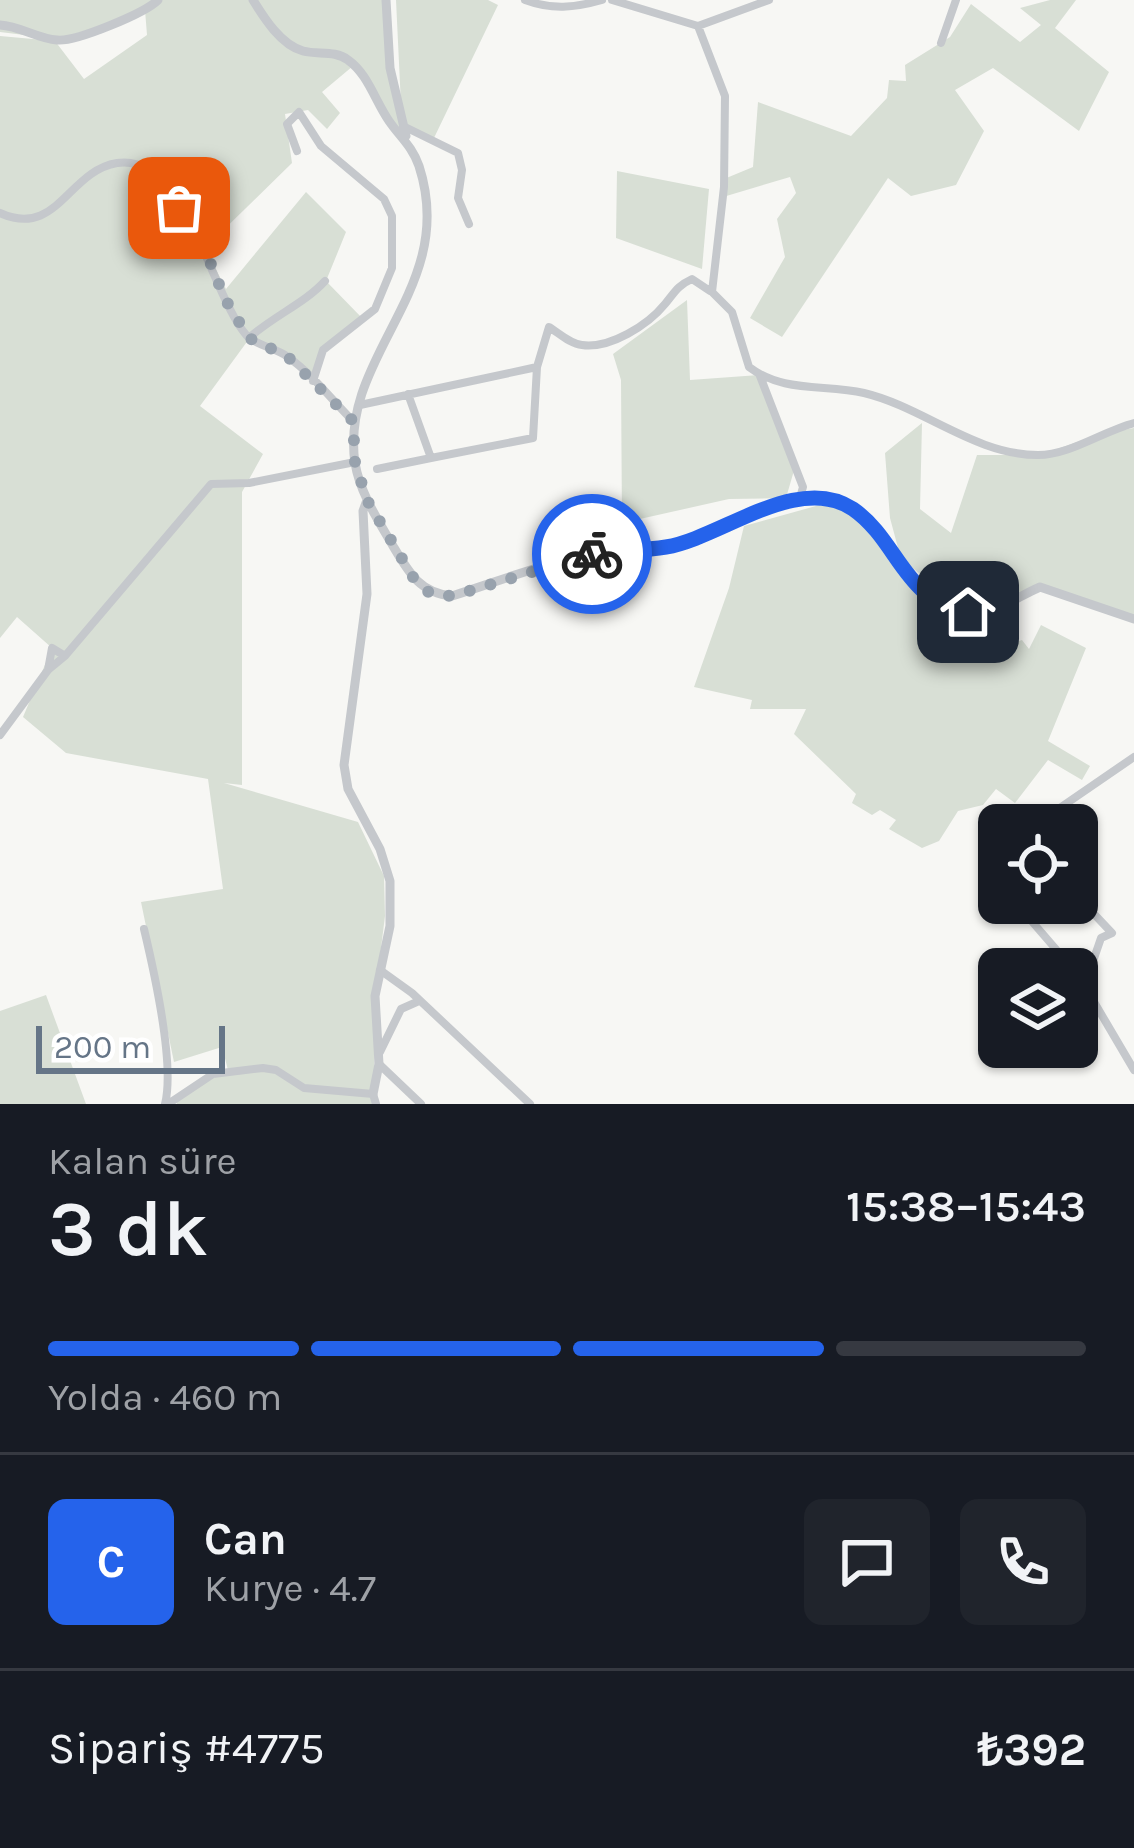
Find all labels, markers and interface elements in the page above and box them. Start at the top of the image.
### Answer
pin [128,157,230,259]
icon: bag [146,175,212,241]
courier [532,494,652,614]
icon: bike [559,521,625,587]
pin [917,561,1019,663]
icon: home [935,579,1001,645]
map controls [978,804,1098,1068]
button: locate [978,804,1098,924]
button: layers [978,948,1098,1068]
scale bar [36,1020,225,1073]
text: 200 m [54,1028,151,1066]
text: Kalan süre [48,1138,237,1184]
text: 15:38–15:43 [846,1180,1086,1232]
text: 3 dk [48,1183,208,1275]
text: Yolda · 460 m [48,1374,282,1420]
button: chat [804,1499,930,1625]
button: phone [960,1499,1086,1625]
text: Can [204,1513,287,1565]
text: C [97,1536,125,1588]
text: Kurye · 4.7 [204,1565,376,1611]
text: Sipariş #4775 [48,1722,325,1774]
text: ₺392 [978,1724,1086,1776]

